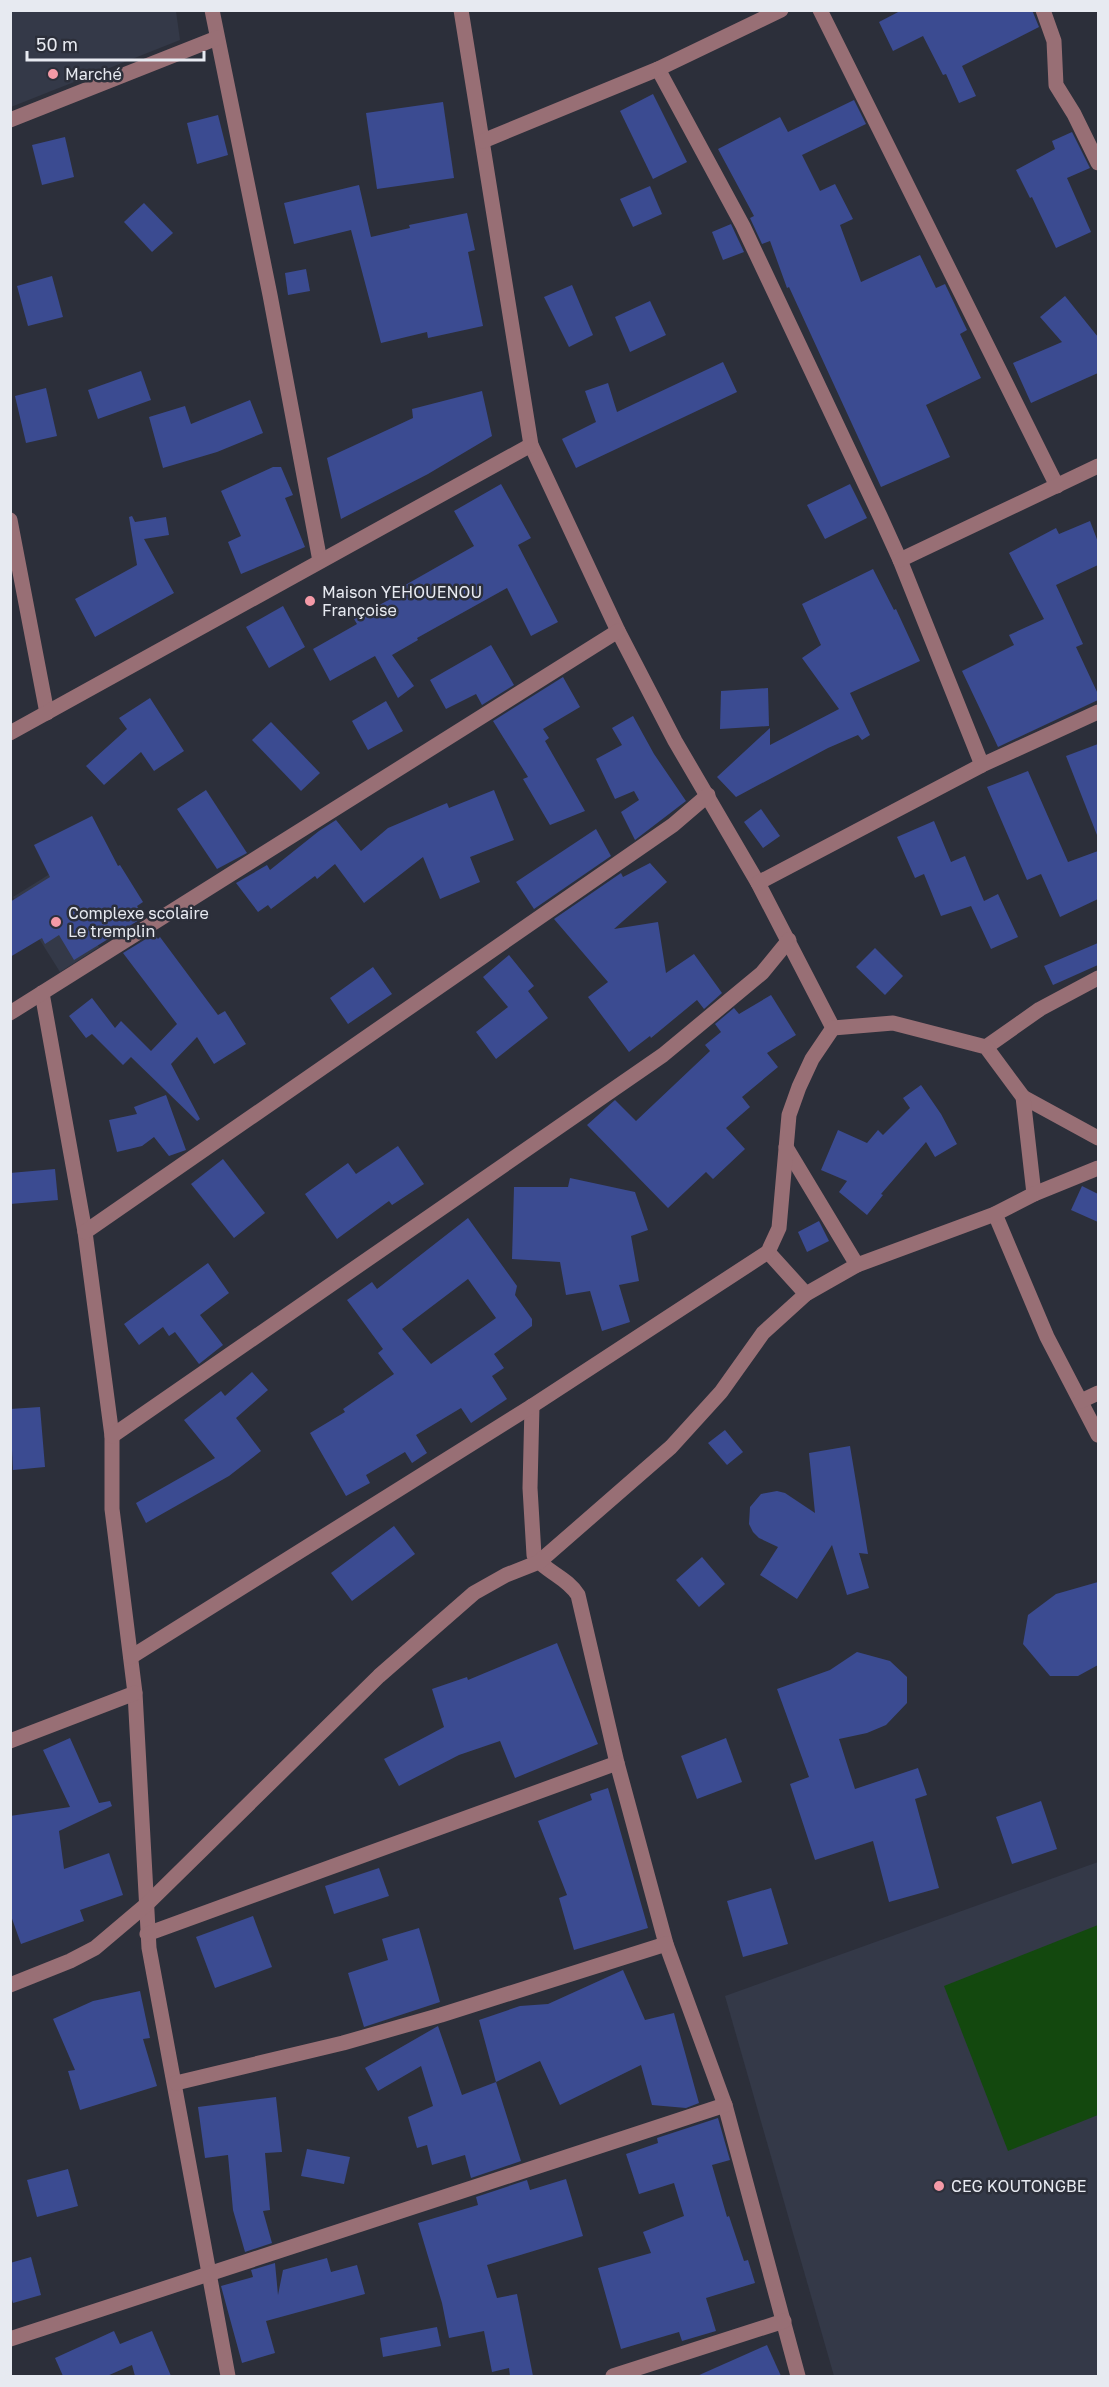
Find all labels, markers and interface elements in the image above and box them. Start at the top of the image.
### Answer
scale bar [27,24,204,62]
text: 50 m [36,33,78,55]
place label: Marché [65,64,122,84]
marker: Marché [46,67,60,81]
place label: Maison YEHOUENOU Françoise [322,582,482,620]
marker: Maison YEHOUENOU Françoise [303,594,317,608]
place label: Complexe scolaire Le tremplin [68,903,209,941]
marker: Complexe scolaire Le tremplin [49,915,63,929]
place label: CEG KOUTONGBE [951,2176,1086,2196]
marker: CEG KOUTONGBE [932,2179,946,2193]

